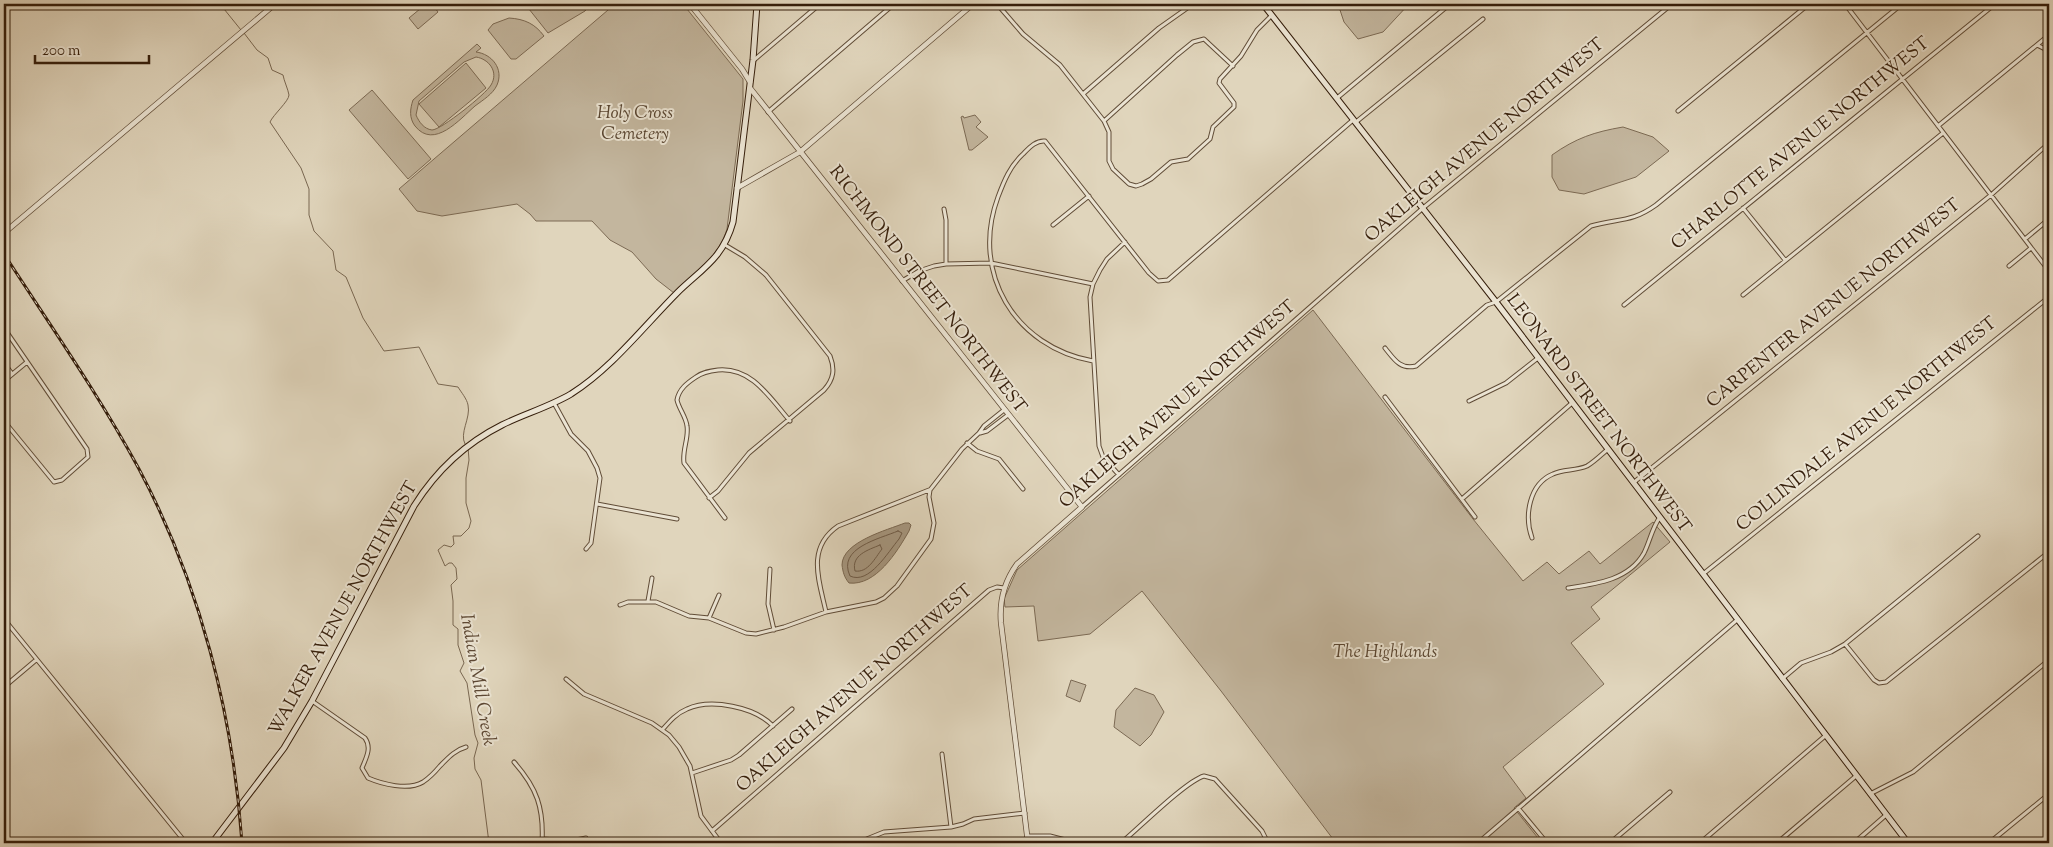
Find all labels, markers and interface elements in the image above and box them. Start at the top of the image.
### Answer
street label: CHARLOTTE AVENUE NORTHWEST [1666,31,1936,257]
scale bar [35,32,149,64]
street label: OAKLEIGH AVENUE NORTHWEST [1359,32,1611,249]
text: 200 m [42,41,81,62]
park label: Holy Cross Cemetery [597,101,673,148]
street label: RICHMOND STREET NORTHWEST [822,161,1032,420]
street label: CARPENTER AVENUE NORTHWEST [1701,193,1967,415]
street label: LEONARD STREET NORTHWEST [1499,289,1697,539]
street label: OAKLEIGH AVENUE NORTHWEST [1054,295,1302,515]
street label: COLLINDALE AVENUE NORTHWEST [1731,311,2003,539]
street label: WALKER AVENUE NORTHWEST [263,477,425,741]
street label: OAKLEIGH AVENUE NORTHWEST [731,579,979,799]
water label: Indian Mill Creek [452,612,502,748]
park label: The Highlands [1333,640,1437,666]

